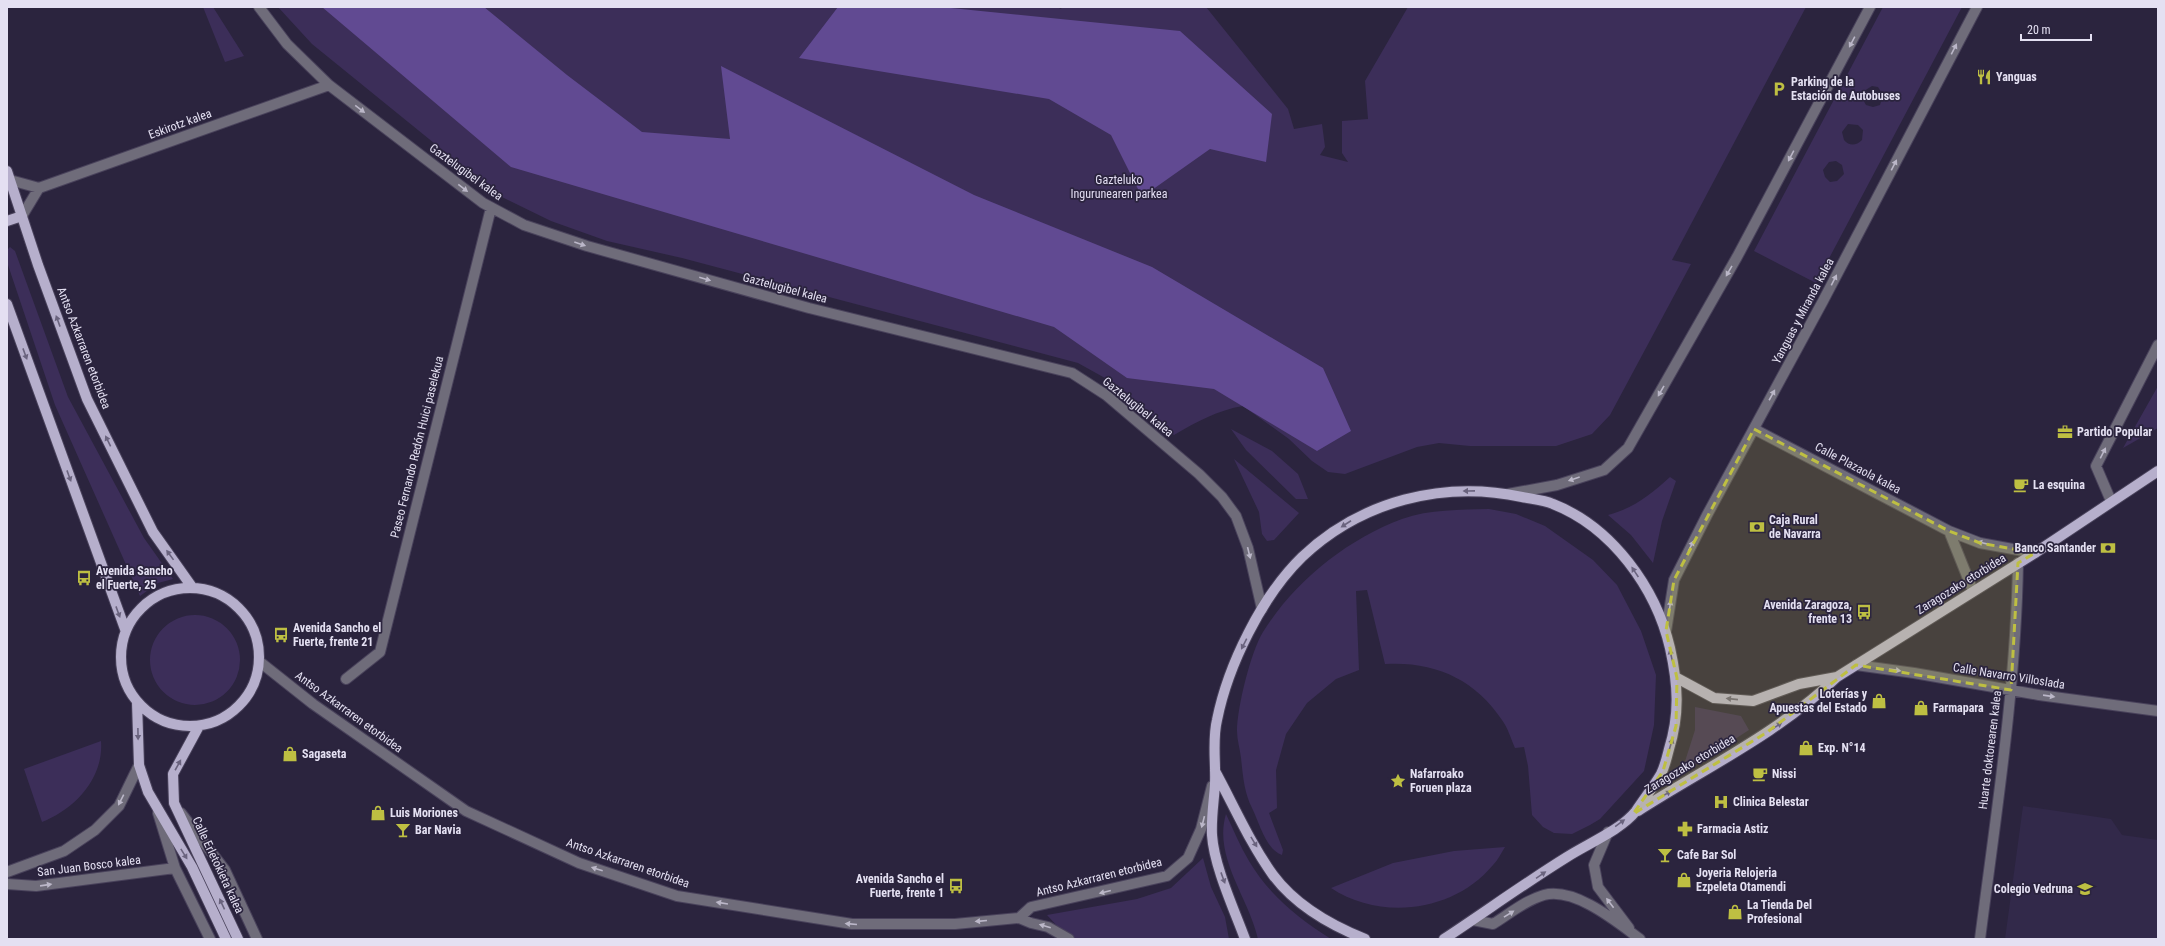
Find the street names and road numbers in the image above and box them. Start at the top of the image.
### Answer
street label: Eskirotz kalea [147,106,214,142]
street label: Gaztelugibel kalea [427,141,505,203]
street label: Yanguas y Miranda kalea [1769,256,1837,366]
street label: Gaztelugibel kalea [741,270,829,306]
street label: Antso Azkarraren etorbidea [54,285,114,411]
street label: Paseo Fernando Redón Huici paselekua [388,354,446,539]
street label: Gaztelugibel kalea [1100,374,1176,440]
street label: Calle Plazaola kalea [1813,439,1904,497]
street label: Zaragozako etorbidea [1914,551,2009,617]
street label: Calle Navarro Villoslada [1952,660,2066,692]
street label: Antso Azkarraren etorbidea [293,668,406,756]
street label: Huarte doktorearen kalea [1976,690,2004,810]
street label: Zaragozako etorbidea [1642,731,1738,797]
street label: Calle Erletokieta kalea [189,814,247,916]
street label: Antso Azkarraren etorbidea [565,835,692,891]
street label: San Juan Bosco kalea [36,853,142,879]
street label: Antso Azkarraren etorbidea [1035,855,1164,899]

